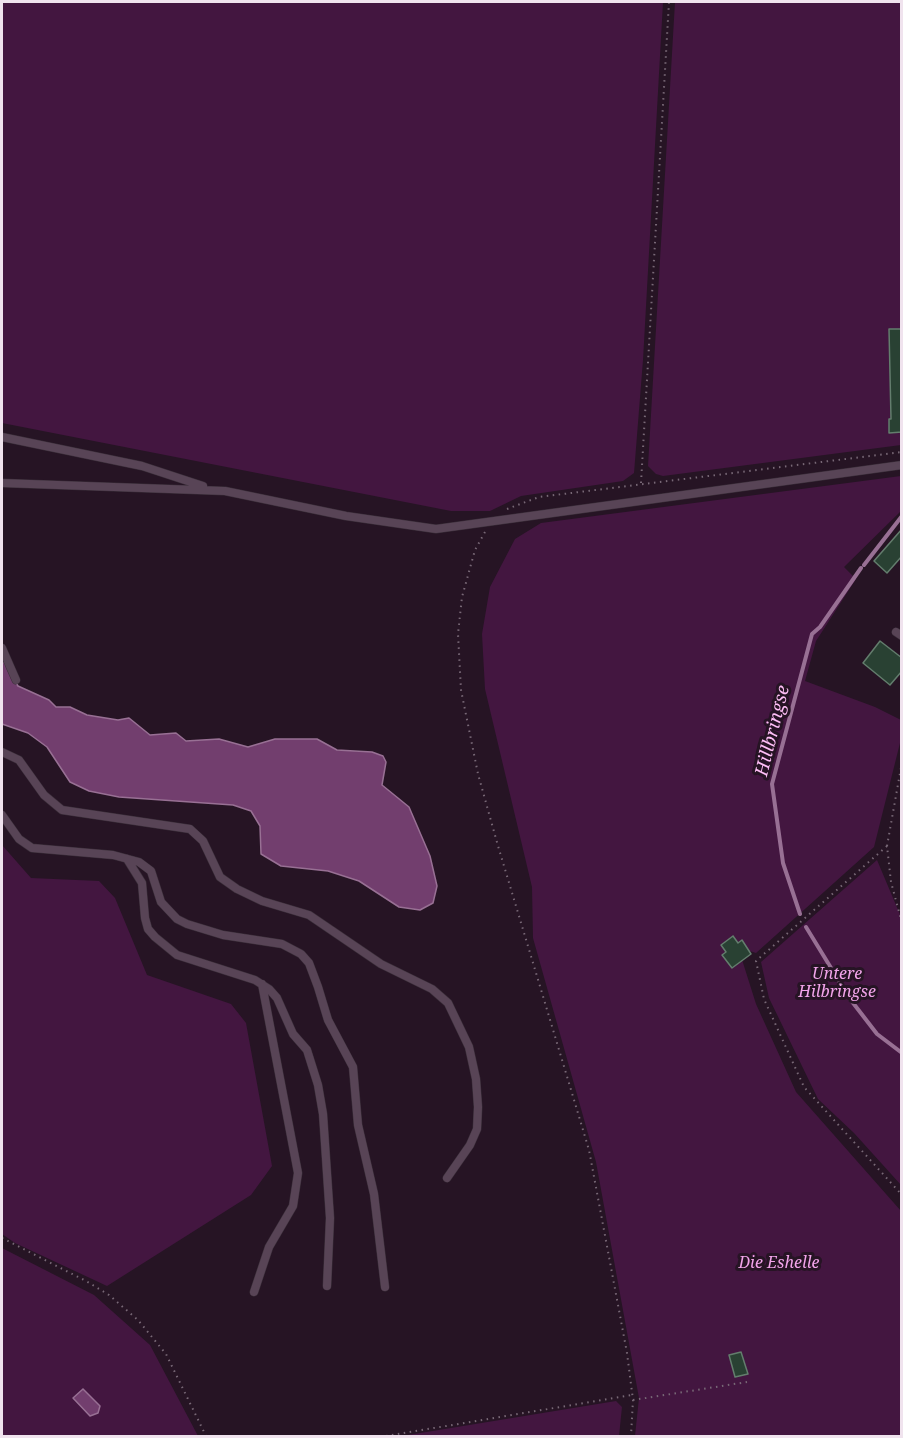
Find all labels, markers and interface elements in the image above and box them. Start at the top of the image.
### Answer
water label: Hillbringse [751,683,795,779]
park label: Untere Hilbringse [798,964,876,1002]
park label: Die Eshelle [739,1253,819,1273]

